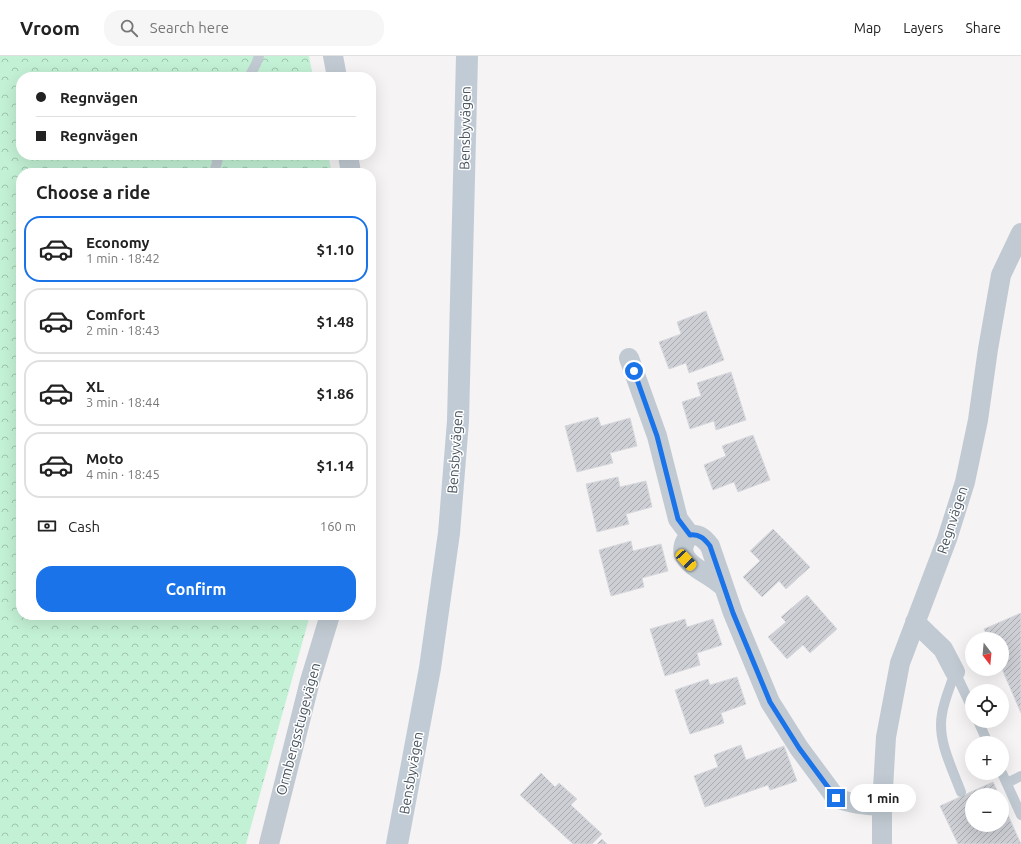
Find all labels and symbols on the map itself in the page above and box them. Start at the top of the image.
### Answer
street label: Bensbyvägen [456,86,474,170]
route start [625,362,643,380]
street label: Bensbyvägen [444,410,466,494]
street label: Regnvägen [934,484,970,556]
car [673,547,699,573]
north arrow [965,632,1009,676]
street label: Ormbergsstugevägen [273,661,323,797]
street label: Bensbyvägen [396,730,426,816]
callout: 1 min [850,784,916,812]
route end [827,789,845,807]

